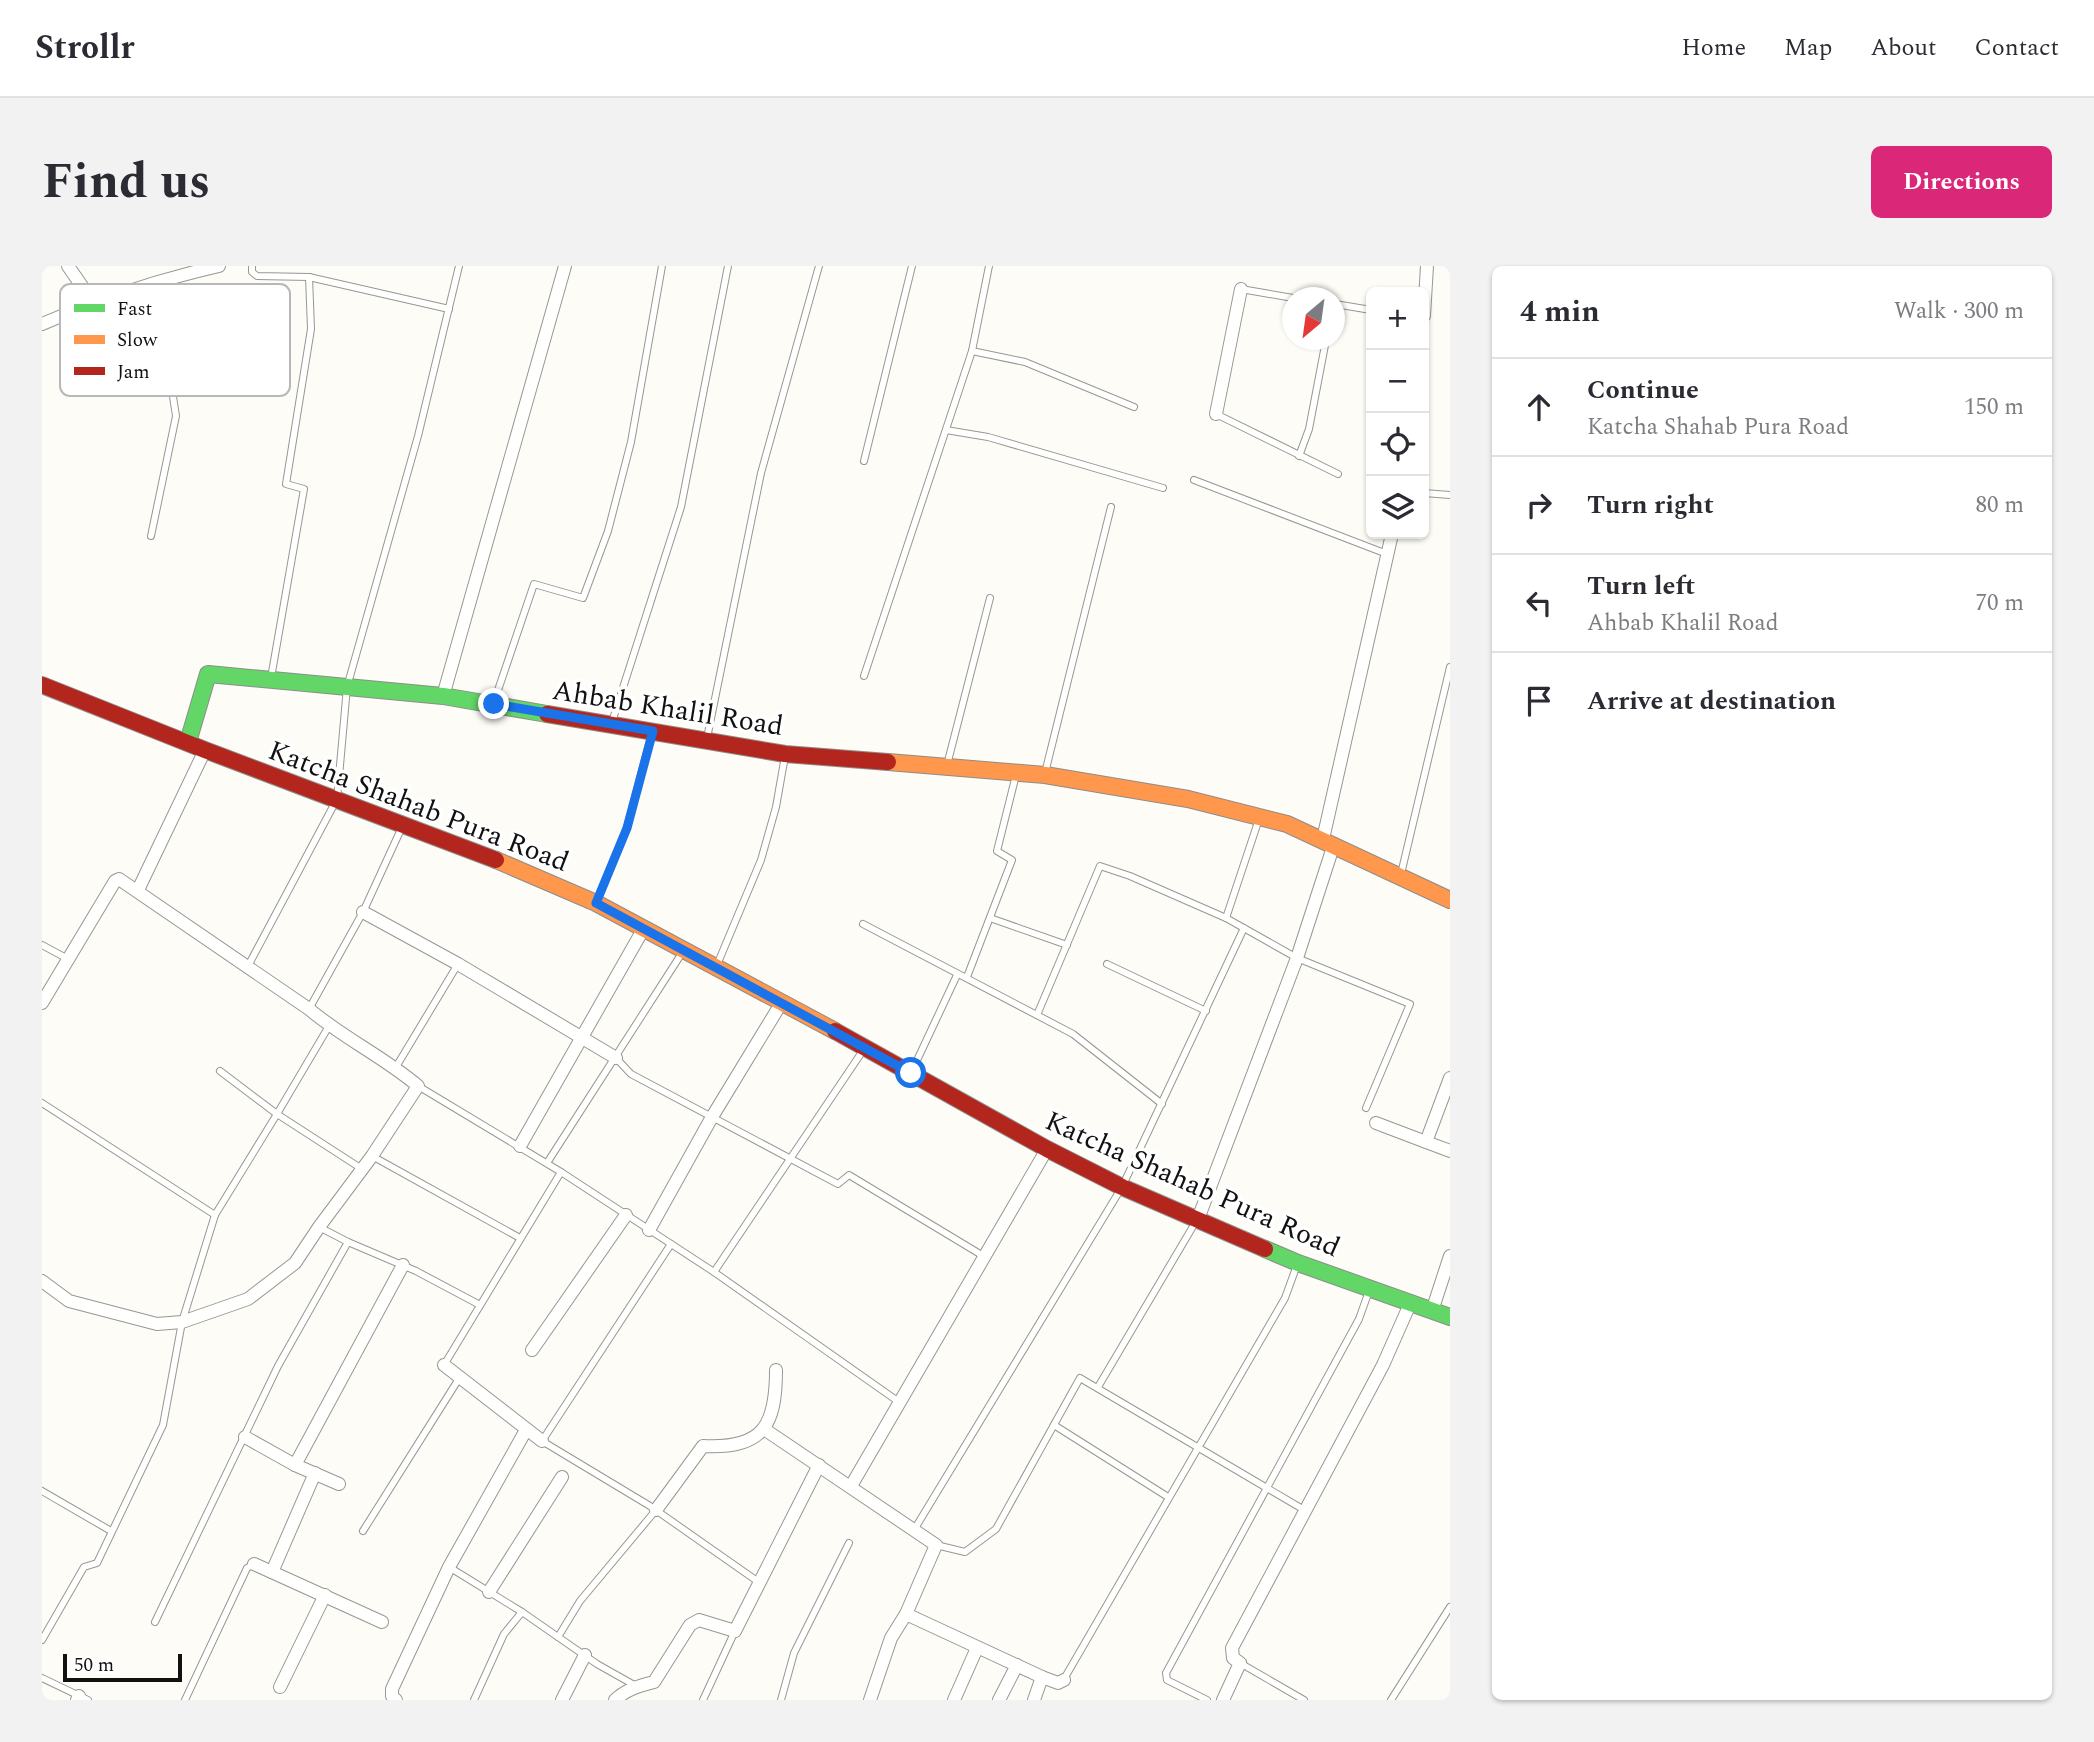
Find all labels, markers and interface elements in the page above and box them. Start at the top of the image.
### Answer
text: Strollr [35,23,135,73]
text: Home [1681,30,1746,66]
text: Map [1784,30,1832,66]
text: About [1870,30,1936,66]
text: Contact [1974,30,2059,66]
text: Find us [42,145,210,220]
button: Directions [1871,146,2052,218]
legend [60,284,290,396]
north arrow [1282,287,1345,350]
map controls [1366,287,1429,539]
button: + [1366,287,1429,350]
text: 4 min [1520,289,1600,335]
text: Walk · 300 m [1894,294,2024,329]
text: Fast [117,295,153,324]
text: Slow [117,326,158,355]
button: − [1366,350,1429,413]
text: Jam [117,358,149,387]
text: Continue [1587,370,1699,410]
icon: ahead [1520,388,1558,426]
text: 150 m [1964,390,2024,425]
text: Katcha Shahab Pura Road [1587,410,1849,445]
button: locate [1366,413,1429,476]
button: layers [1366,476,1429,539]
text: Turn right [1587,485,1714,525]
icon: right [1520,486,1558,524]
text: 80 m [1975,488,2024,523]
text: Turn left [1587,566,1695,606]
icon: left [1520,584,1558,622]
text: 70 m [1975,586,2024,621]
text: Ahbab Khalil Road [1587,606,1779,641]
street label: Ahbab Khalil Road [549,669,786,748]
text: Arrive at destination [1587,681,1836,721]
icon: arrive [1520,682,1558,720]
route end [478,688,509,719]
street label: Katcha Shahab Pura Road [262,729,575,884]
route start [895,1057,926,1088]
street label: Katcha Shahab Pura Road [1038,1100,1347,1269]
scale bar [63,1651,182,1683]
text: 50 m [74,1651,114,1680]

